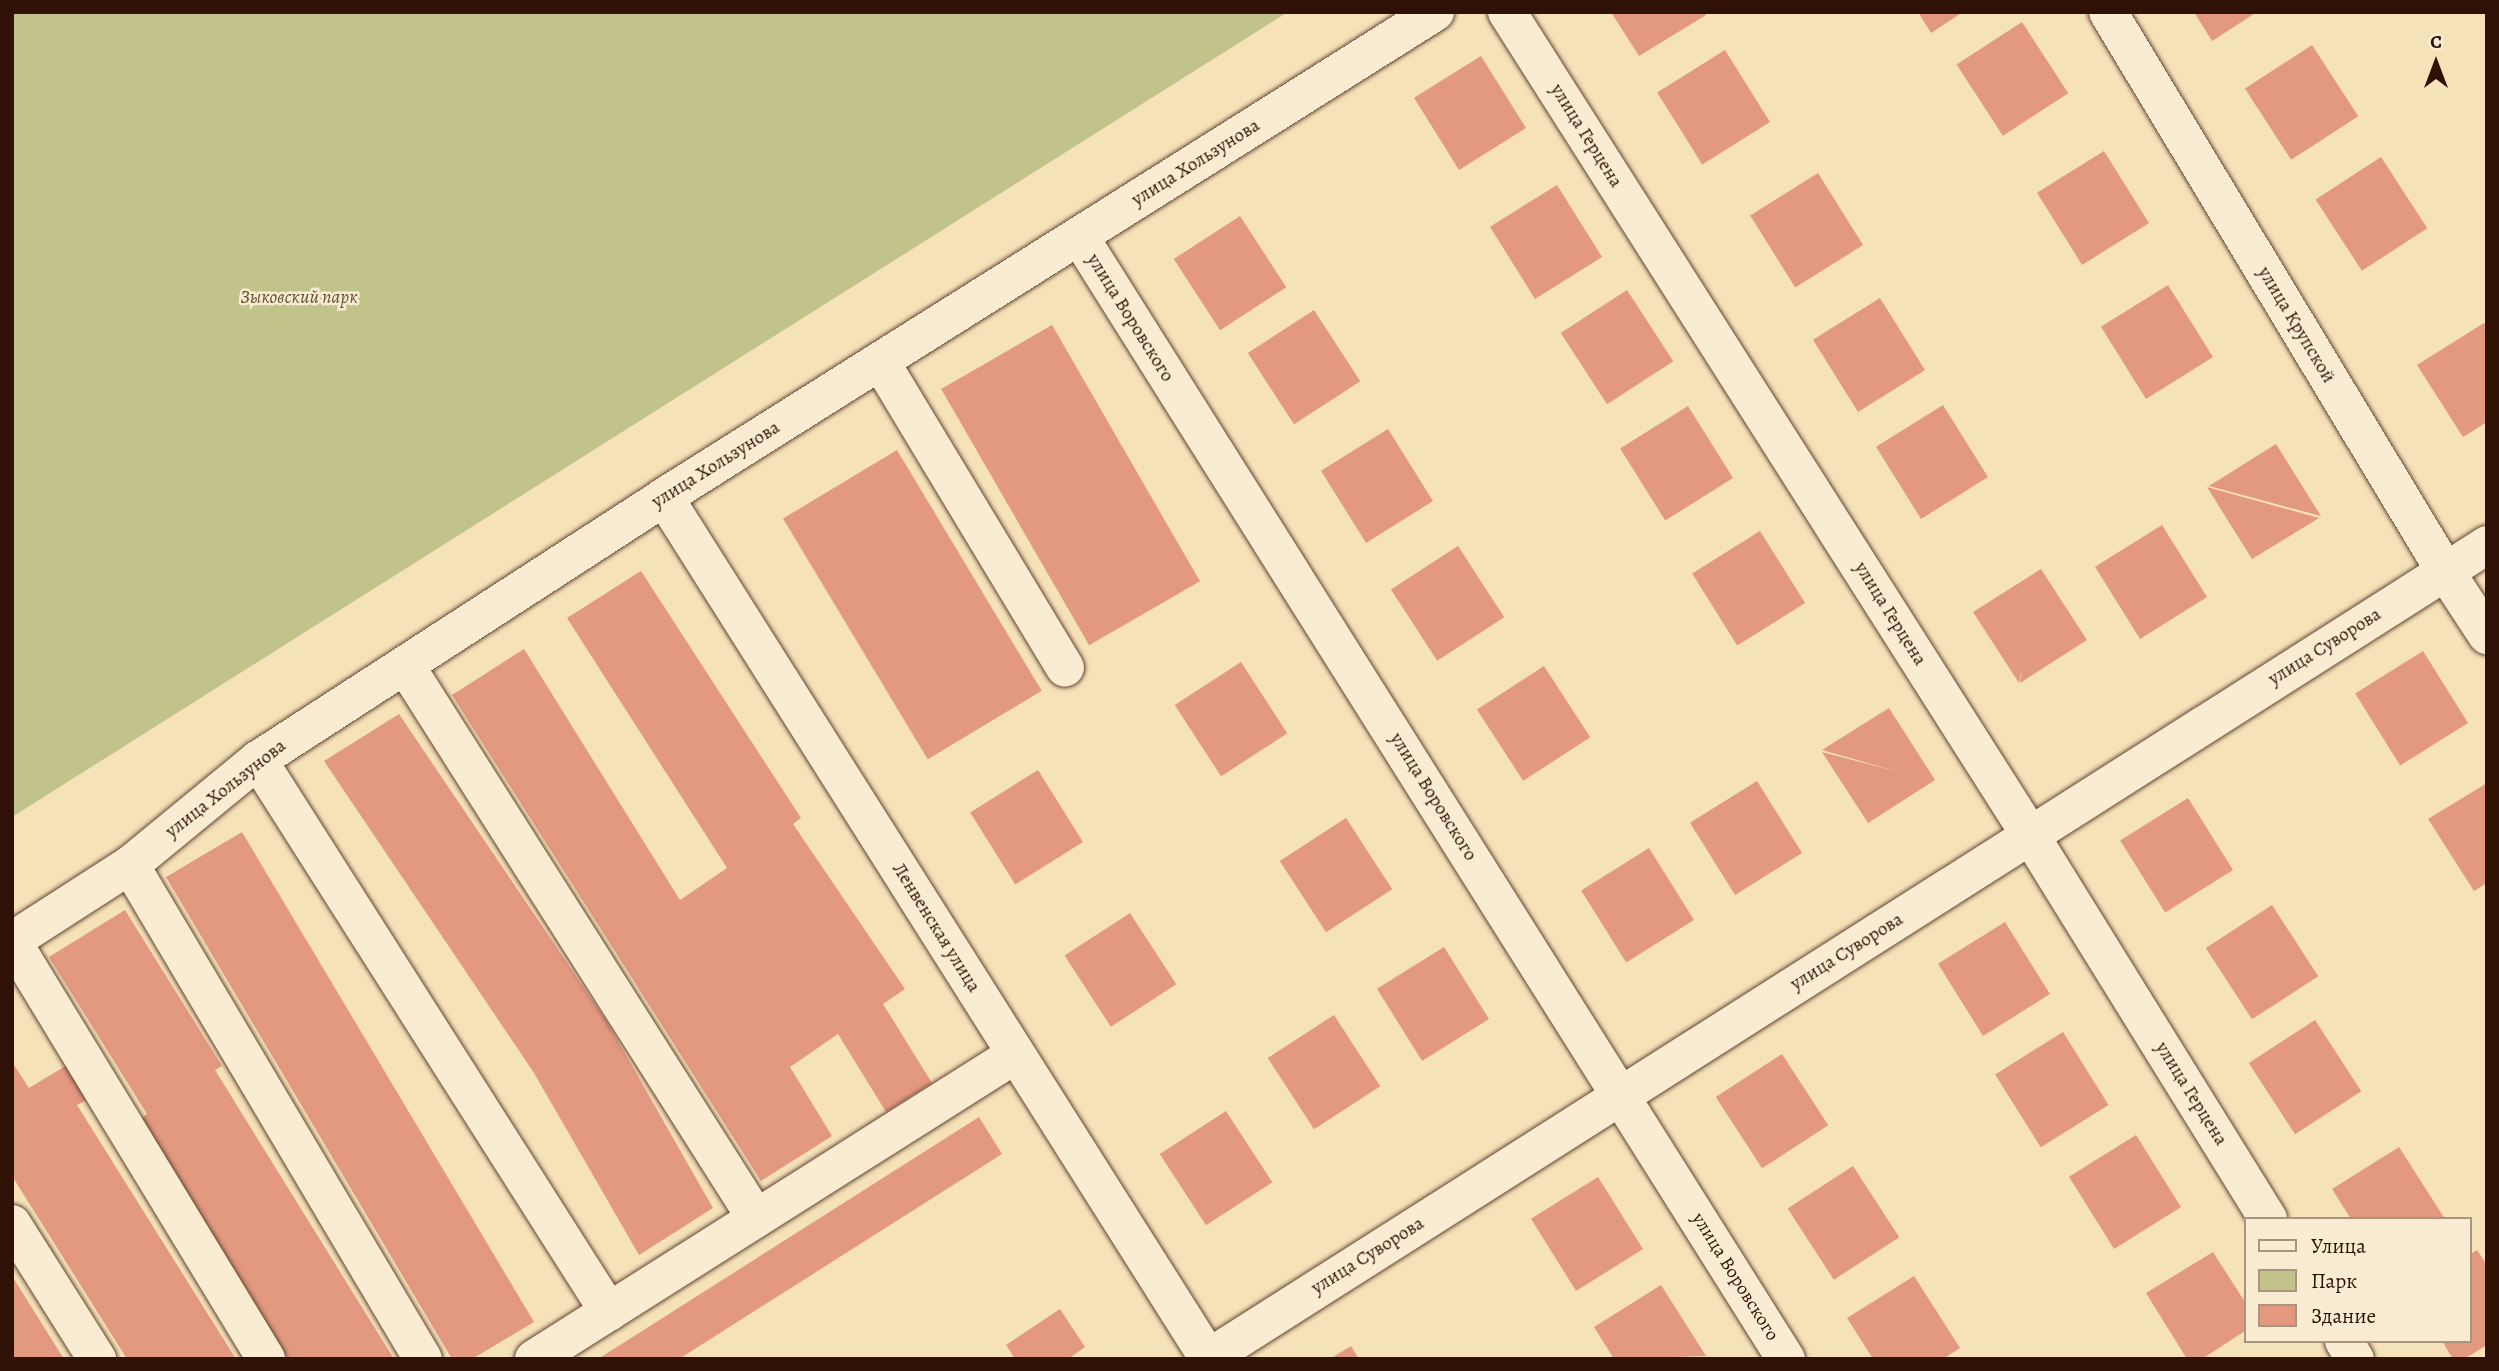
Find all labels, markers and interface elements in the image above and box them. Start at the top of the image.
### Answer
north arrow [2401,28,2471,98]
text: С [2430,29,2442,55]
street label: улица Герцена [1545,80,1627,192]
street label: улица Хользунова [1128,114,1264,212]
street label: улица Воровского [1082,250,1178,386]
street label: улица Крупской [2252,263,2340,387]
park label: Зыковский парк [240,287,358,309]
street label: улица Хользунова [648,416,784,514]
street label: улица Герцена [1849,558,1931,670]
street label: улица Суворова [2264,603,2386,691]
street label: улица Воровского [1385,729,1481,865]
street label: улица Хользунова [161,735,291,843]
street label: Ленвенская улица [887,859,985,997]
street label: улица Суворова [1786,908,1908,996]
street label: улица Герцена [2150,1038,2232,1150]
street label: улица Воровского [1687,1209,1783,1345]
street label: улица Суворова [1307,1212,1429,1300]
legend [2244,1217,2471,1343]
text: Улица [2311,1232,2366,1260]
text: Парк [2311,1267,2357,1295]
text: Здание [2311,1302,2376,1330]

